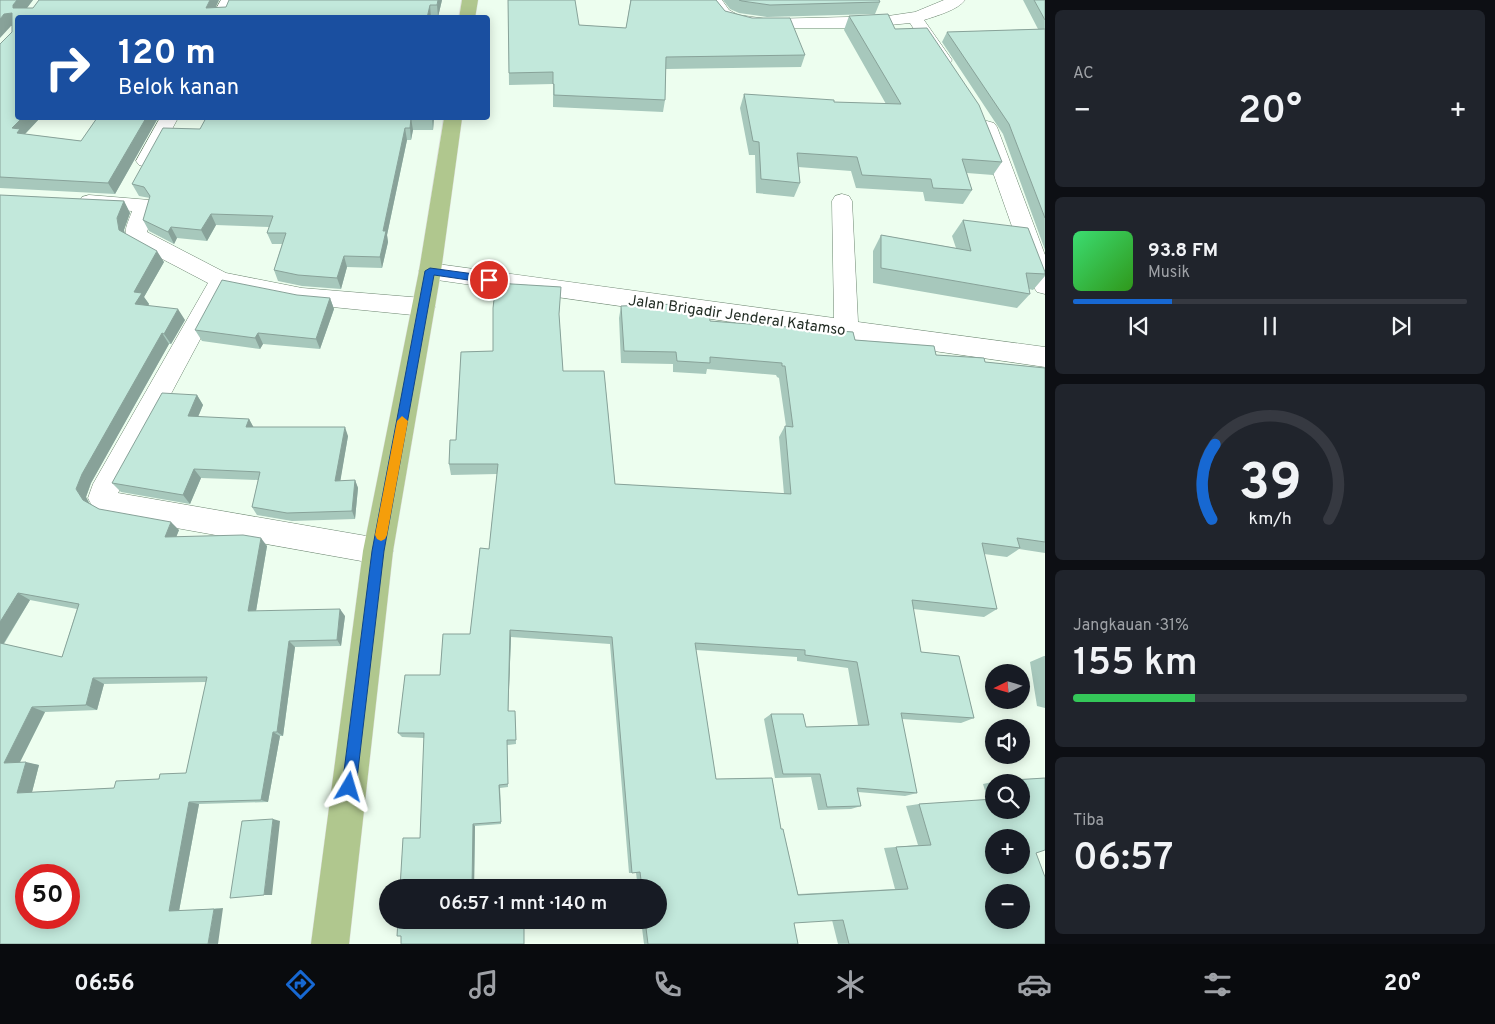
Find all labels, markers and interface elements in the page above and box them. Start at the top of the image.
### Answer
text: 120 m [118,32,216,76]
icon: right [35,35,100,100]
text: AC [1073,64,1094,84]
text: Belok kanan [118,75,239,102]
text: 20° [1238,88,1302,137]
text: − [1073,94,1091,130]
text: + [1449,94,1467,130]
text: 93.8 FM [1148,239,1218,263]
pin [468,259,510,301]
text: Musik [1148,263,1190,283]
icon: arrive [475,266,503,294]
street label: Jalan Brigadir Jenderal Katamso [627,292,847,341]
icon: previous [1125,312,1153,340]
icon: pause [1256,312,1284,340]
icon: next [1387,312,1415,340]
text: 39 [1238,452,1302,518]
text: km/h [1248,508,1292,531]
text: Jangkauan · 31% [1073,616,1189,636]
text: 155 km [1073,640,1198,689]
north arrow [985,664,1030,709]
map controls [985,664,1030,929]
button: sound [985,719,1030,764]
position arrow [322,760,374,812]
button: search [985,774,1030,819]
text: Tiba [1073,811,1104,831]
button: + [985,829,1030,874]
text: 06:57 [1073,835,1173,884]
speed limit sign: 50 [15,864,80,929]
button: − [985,884,1030,929]
text: 06:57 · 1 mnt · 140 m [439,892,607,916]
icon: directions [283,967,318,1002]
icon: music [466,967,501,1002]
icon: phone [650,967,685,1002]
icon: climate [833,967,868,1002]
icon: car [1017,967,1052,1002]
icon: filters [1200,967,1235,1002]
text: 06:56 [74,971,135,998]
text: 20° [1384,971,1421,998]

